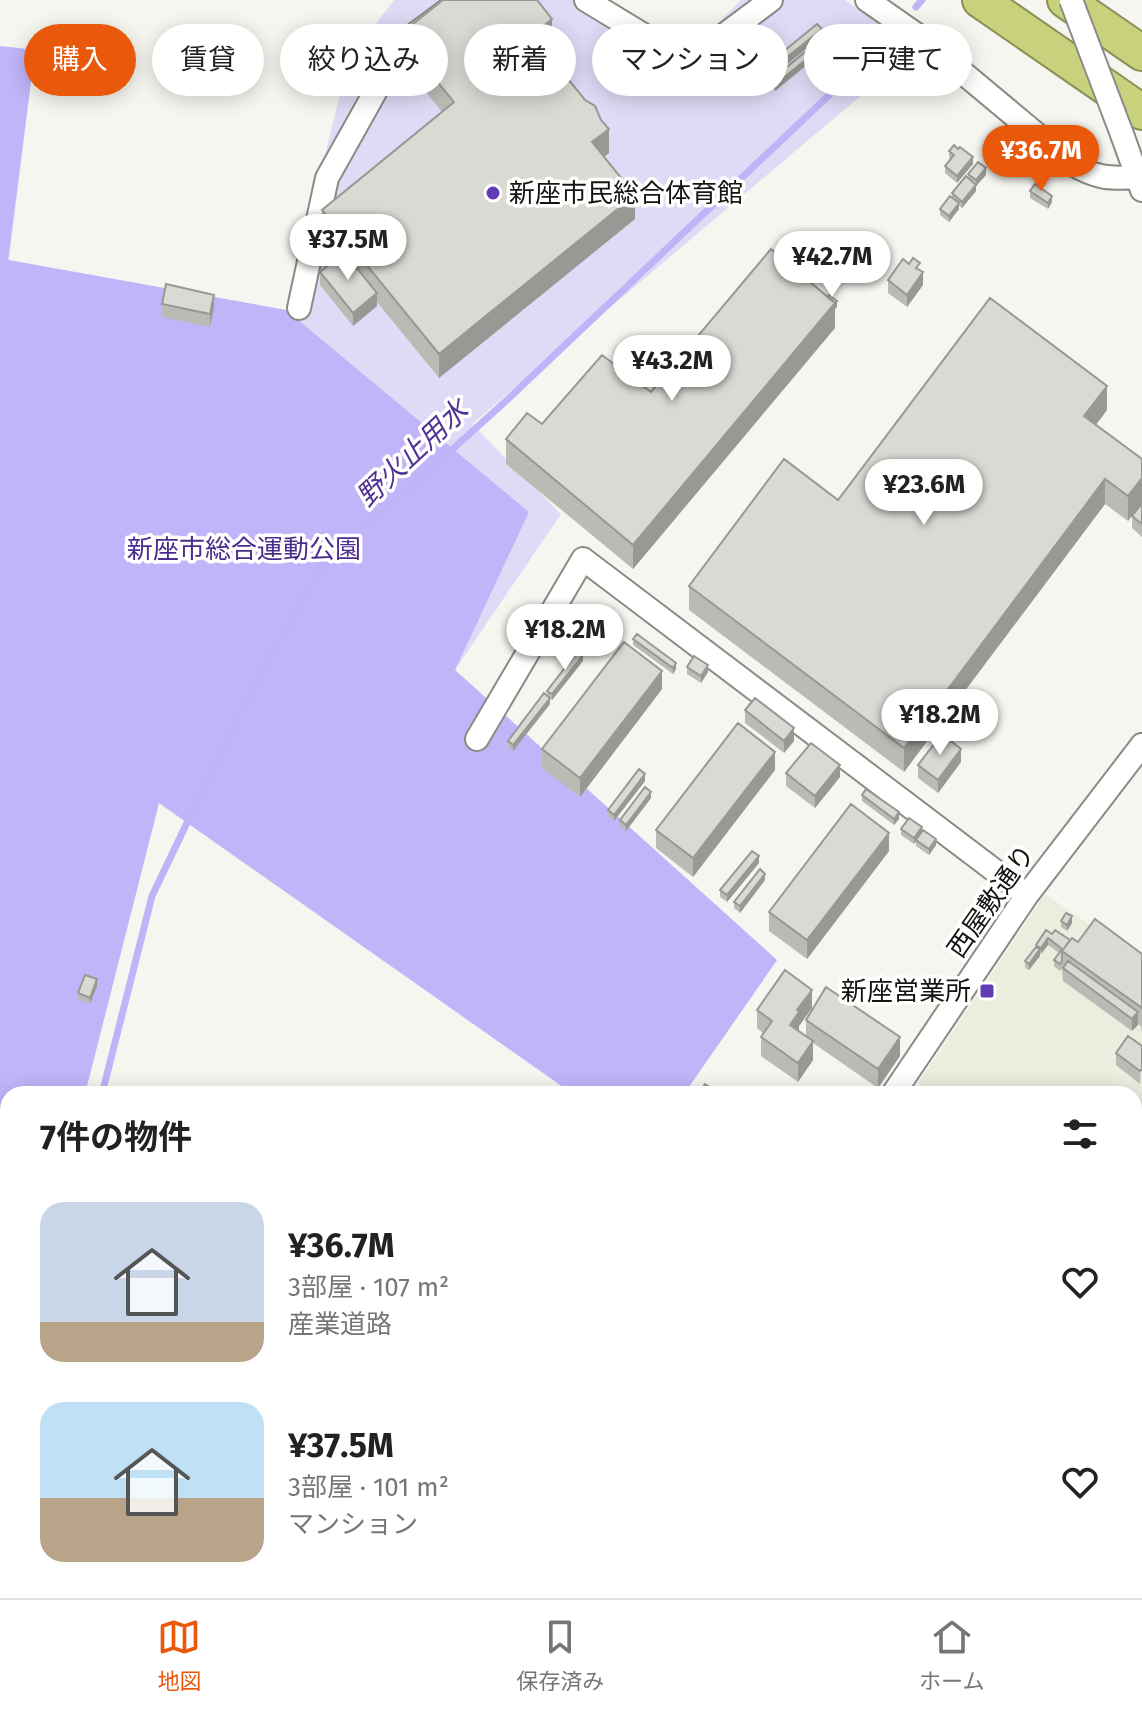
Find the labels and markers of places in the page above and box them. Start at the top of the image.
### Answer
pin: ¥36.7M [976,125,1106,193]
place label: 新座市民総合体育館 [509,178,743,209]
marker: 新座市民総合体育館 [484,184,502,202]
pin: ¥37.5M [283,214,413,282]
pin: ¥42.7M [767,231,897,299]
pin: ¥43.2M [607,335,737,403]
pin: ¥23.6M [859,459,989,527]
pin: ¥18.2M [500,604,630,672]
pin: ¥18.2M [875,689,1005,757]
place label: 新座営業所 [841,976,971,1007]
marker: 新座営業所 [978,982,996,1000]

